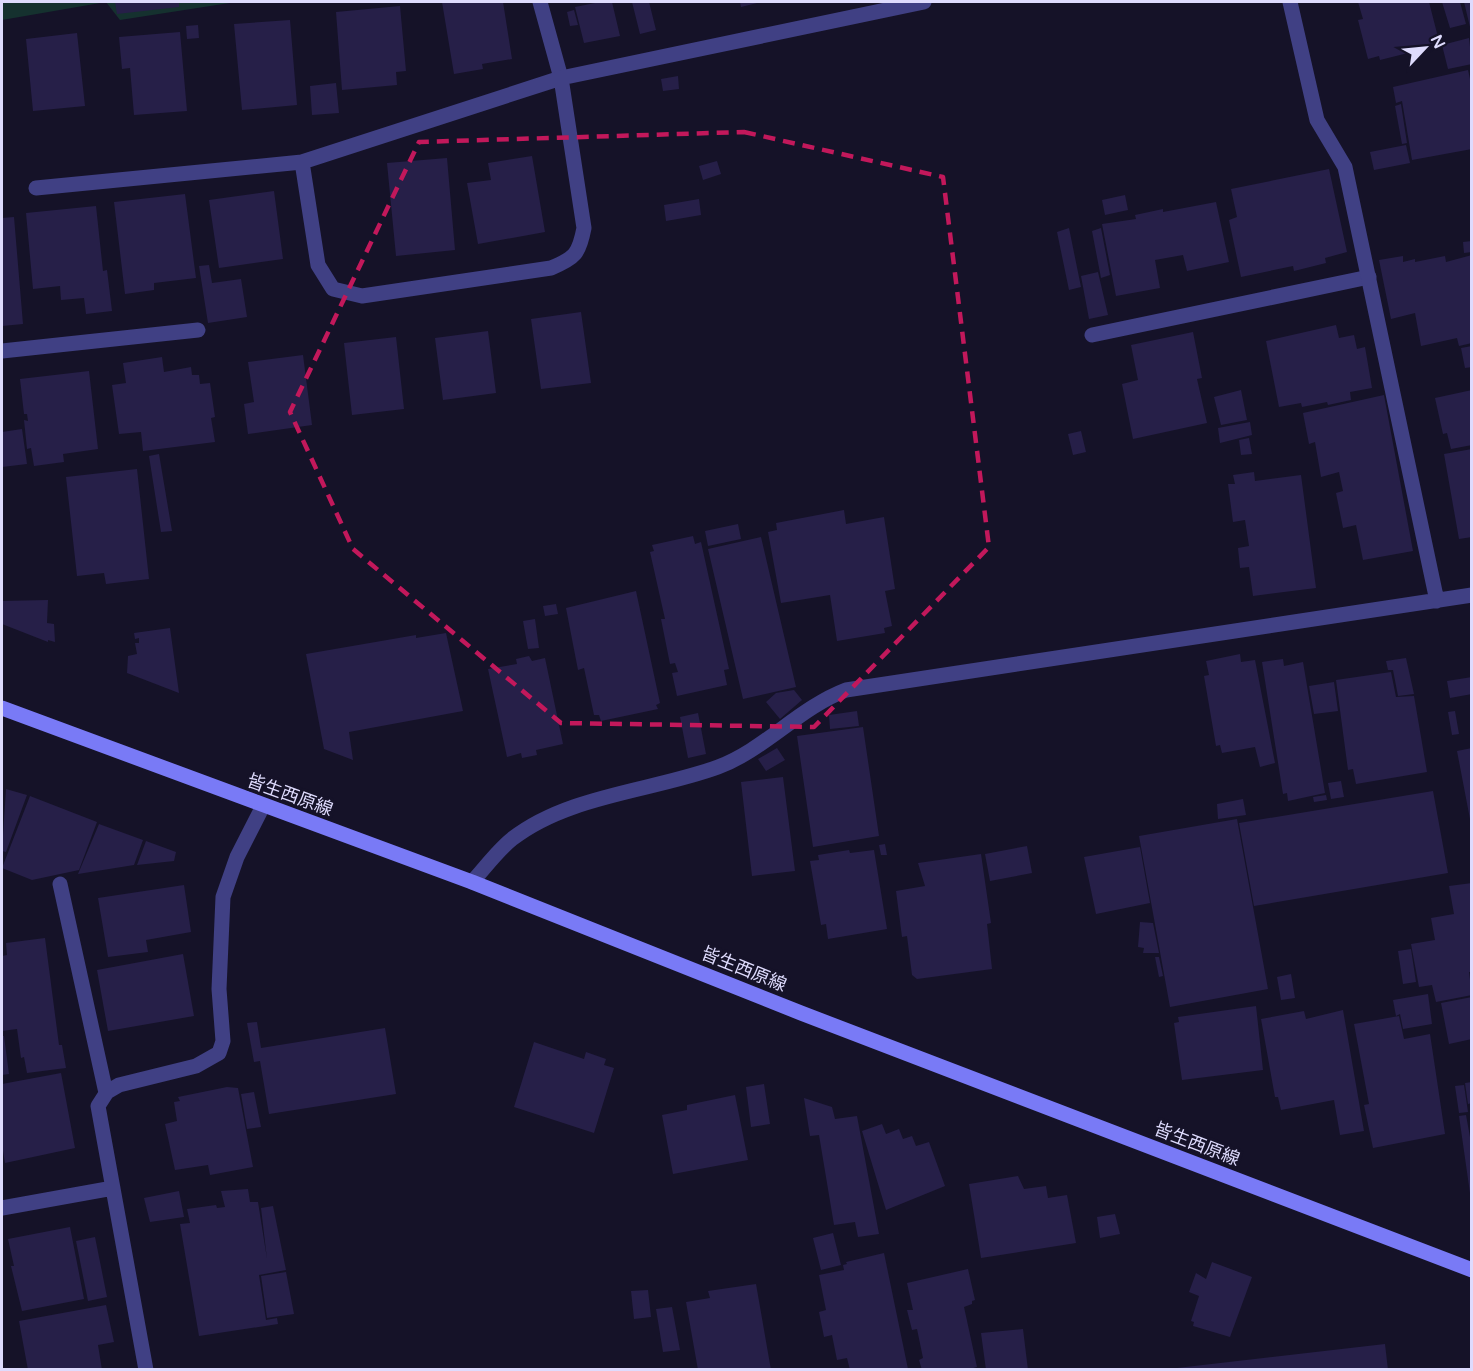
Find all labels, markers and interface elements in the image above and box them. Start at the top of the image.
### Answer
north arrow [1395,18,1455,78]
text: N [1426,32,1449,52]
street label: 皆生西原線 [244,769,336,821]
street label: 皆生西原線 [698,942,790,996]
street label: 皆生西原線 [1151,1118,1243,1170]

